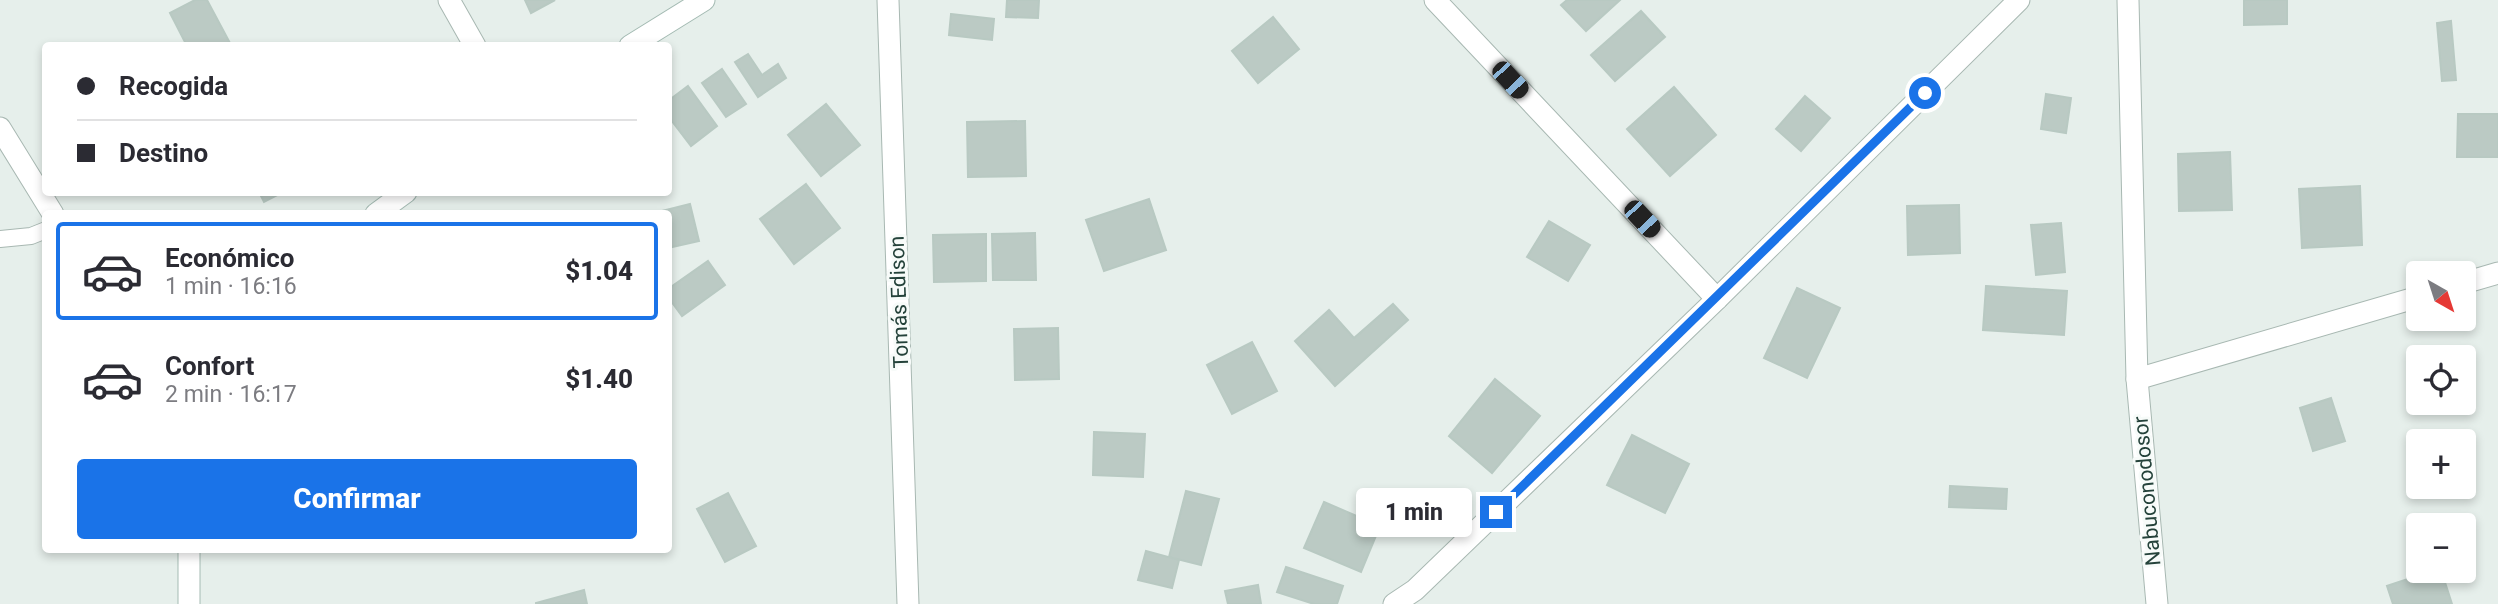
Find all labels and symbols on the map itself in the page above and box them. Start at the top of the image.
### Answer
car [1488,57,1533,103]
route start [1909,77,1941,109]
car [1620,196,1665,242]
street label: Tomás Edison [885,235,913,369]
north arrow [2406,261,2476,331]
street label: Nabuconodosor [2129,415,2165,567]
callout: 1 min [1356,488,1472,536]
route end [1480,496,1512,528]

